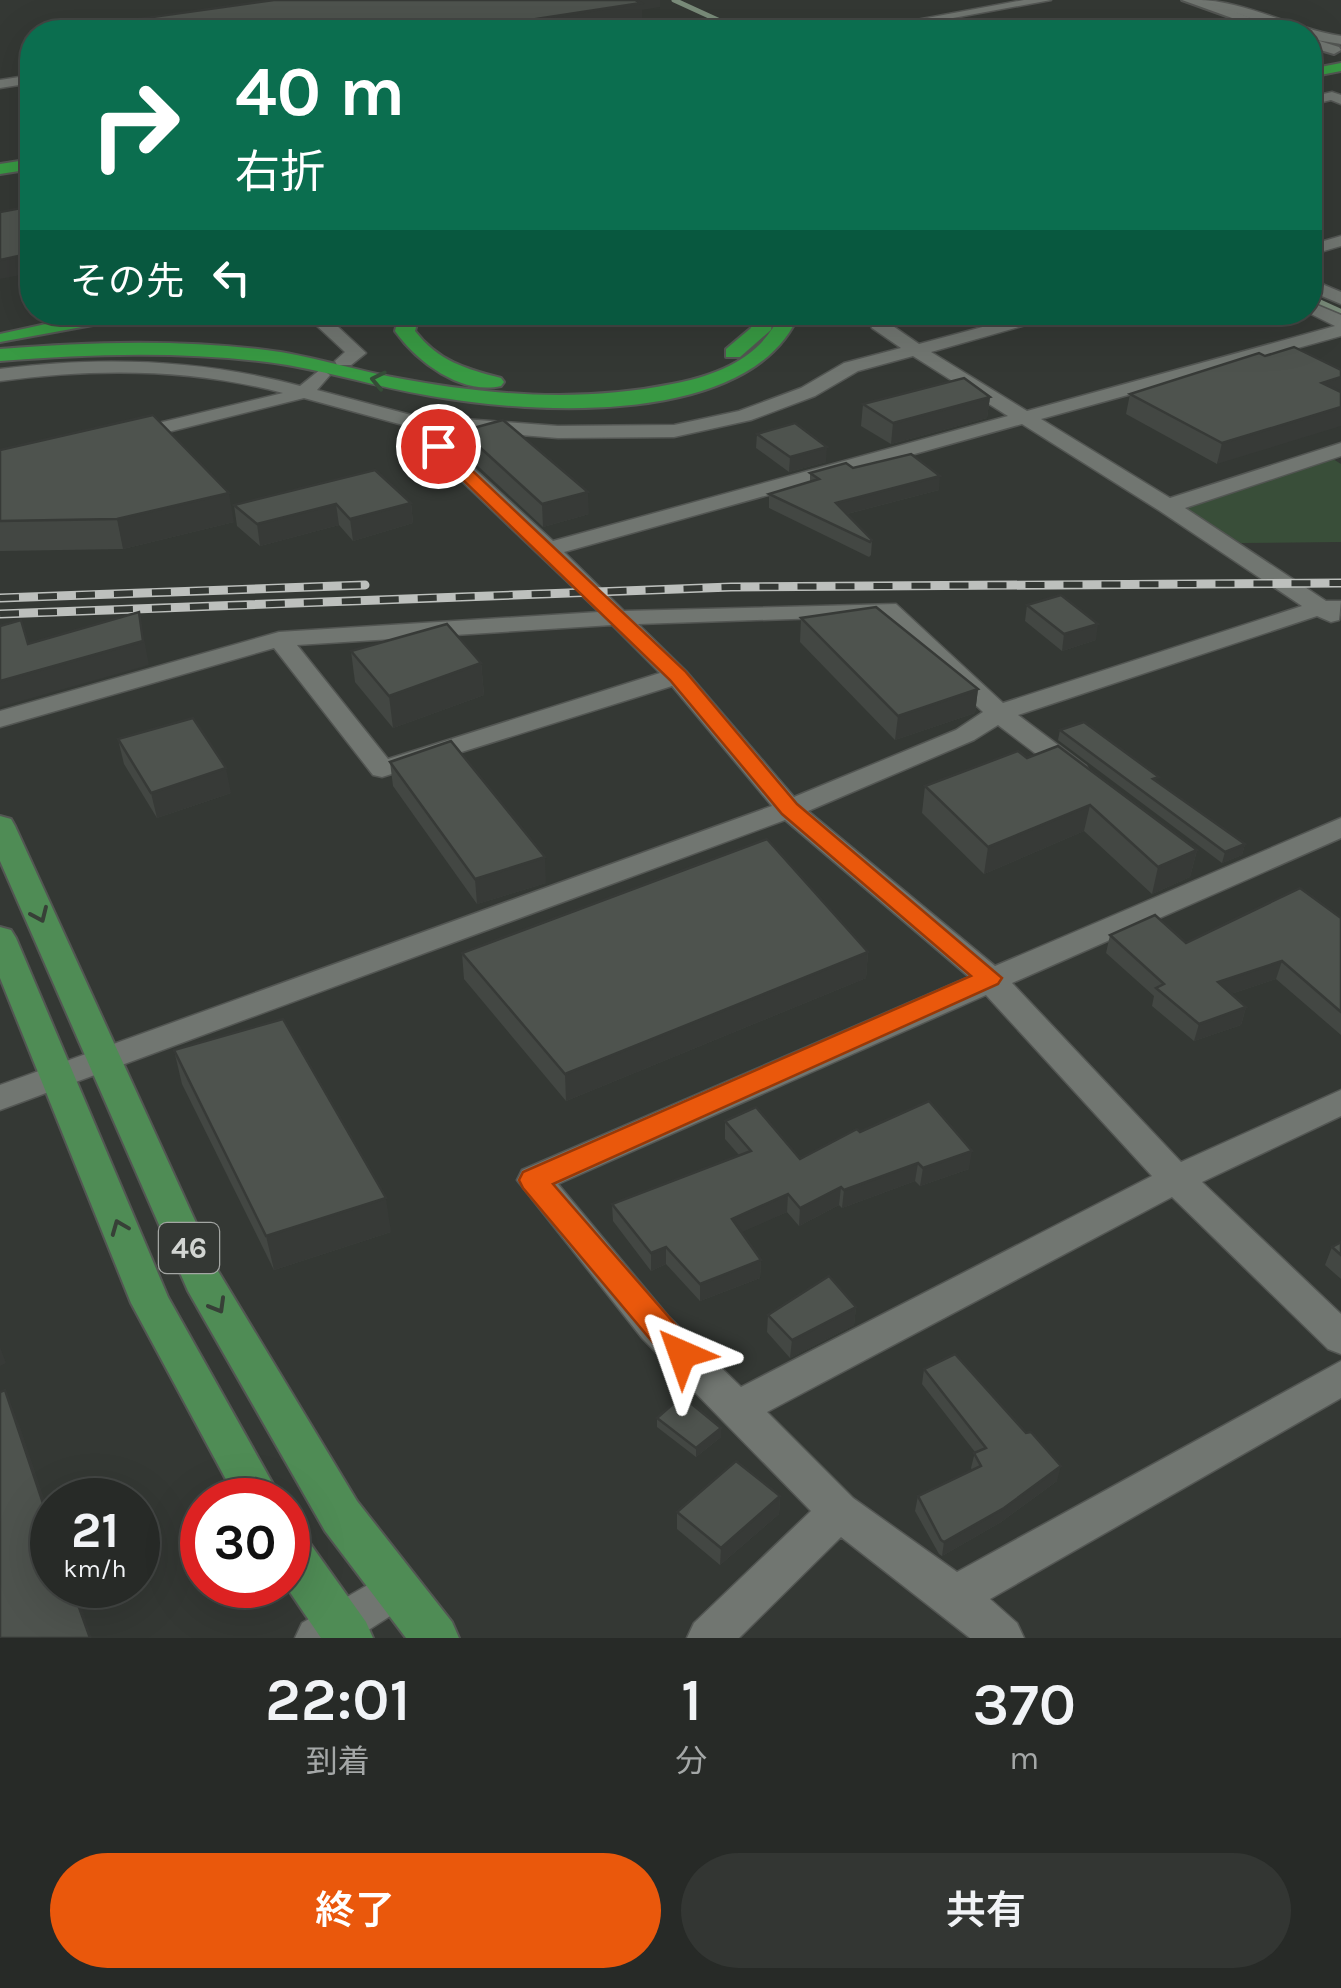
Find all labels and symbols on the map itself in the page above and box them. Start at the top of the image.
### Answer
one-way arrow [370,371,387,392]
pin [396,404,481,489]
one-way arrow [28,905,48,923]
one-way arrow [111,1219,131,1237]
road number: 46 [159,1223,219,1273]
one-way arrow [206,1295,225,1313]
position arrow [630,1302,734,1406]
speed limit sign: 30 [180,1478,310,1608]

